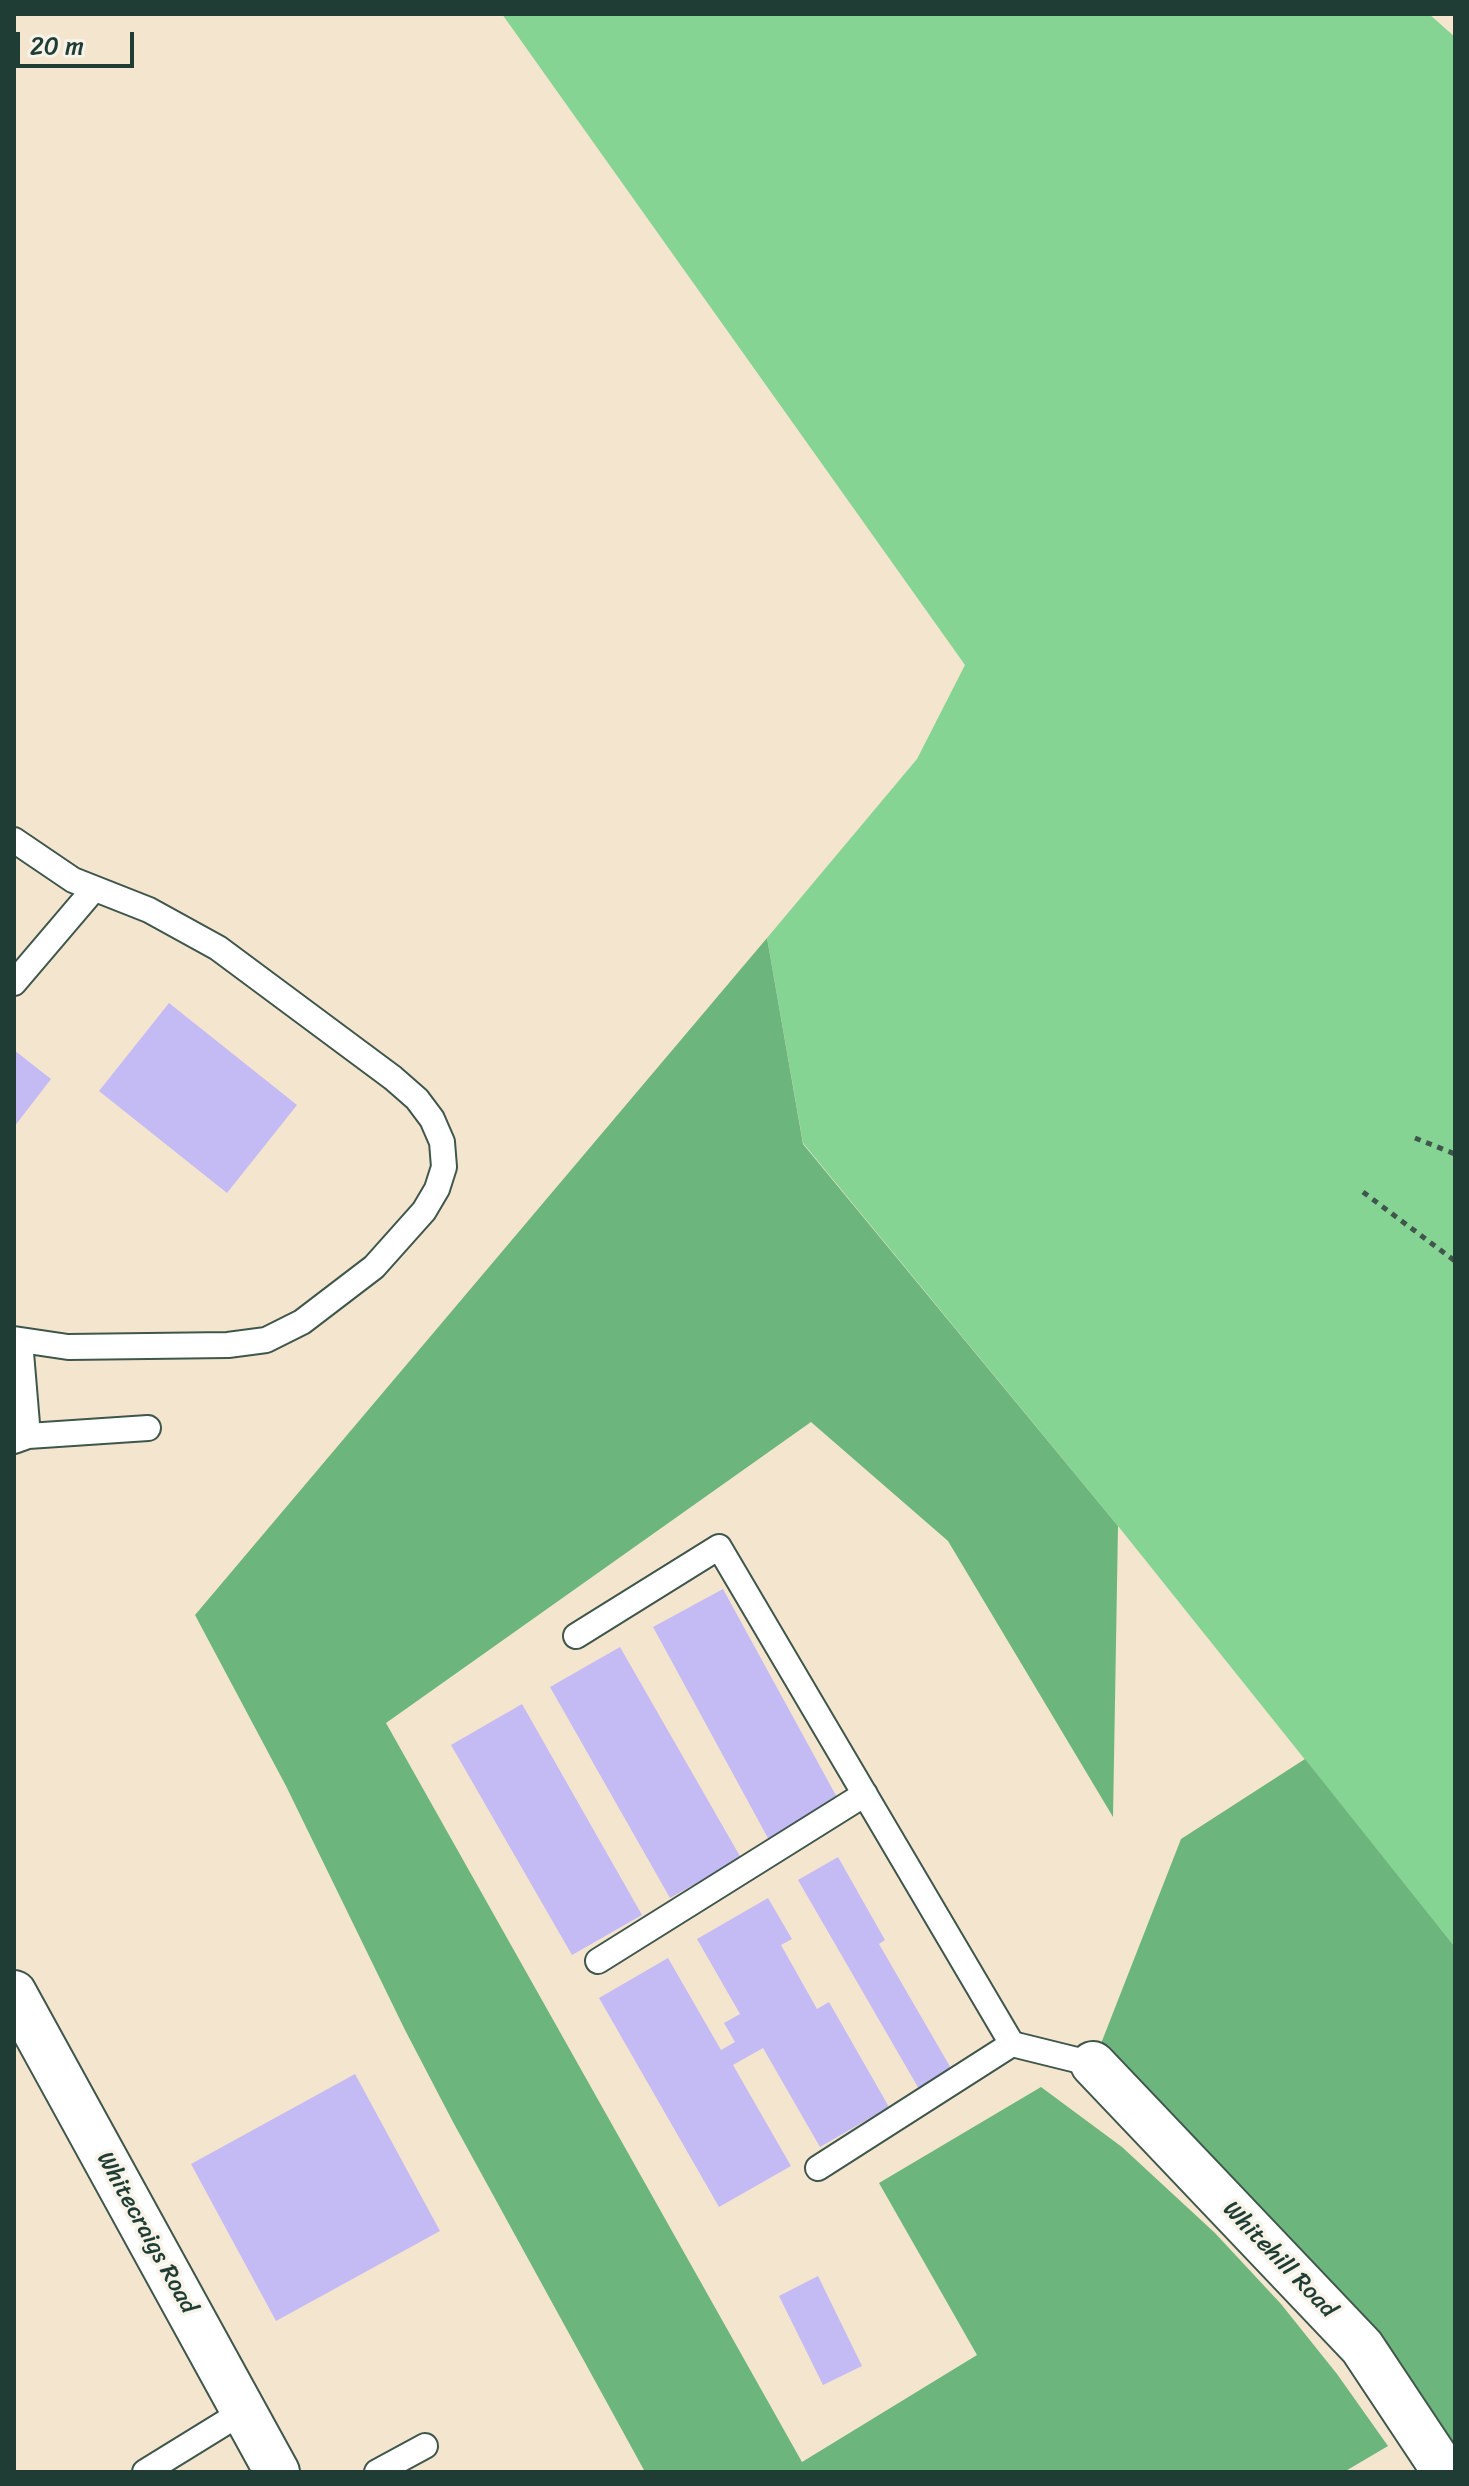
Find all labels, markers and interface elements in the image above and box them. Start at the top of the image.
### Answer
scale bar [20,16,138,66]
text: 20 m [30,25,84,67]
street label: Whitecraigs Road [90,2147,202,2319]
street label: Whitehill Road [1216,2196,1342,2324]

